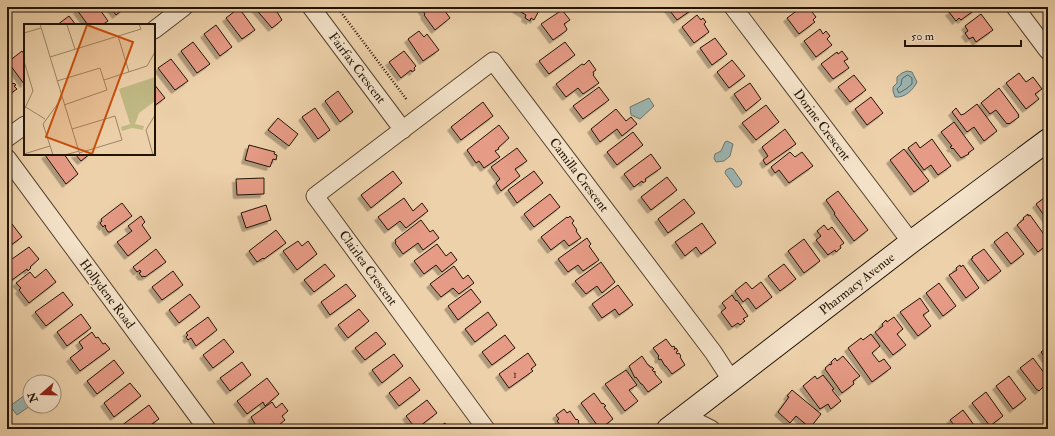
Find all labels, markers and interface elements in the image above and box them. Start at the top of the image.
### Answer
scale bar [905,22,1021,48]
inset map [24,24,155,155]
street label: Fairfax Crescent [325,29,389,107]
text: 50 m [911,29,935,44]
street label: Dorine Crescent [790,86,854,164]
street label: Camilla Crescent [546,135,612,215]
street label: Clairlea Crescent [335,227,401,309]
street label: Pharmacy Avenue [816,249,899,319]
street label: Hollydene Road [75,256,139,333]
house number: 1 [513,368,517,381]
north arrow [22,374,62,414]
text: N [25,389,41,405]

